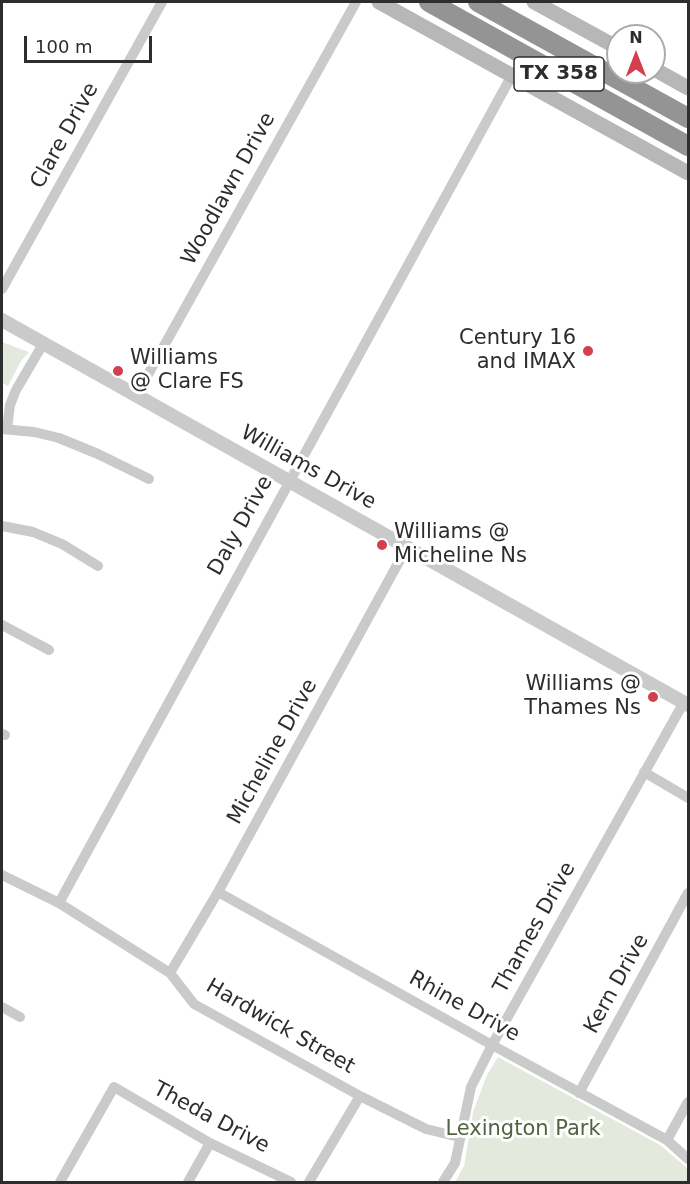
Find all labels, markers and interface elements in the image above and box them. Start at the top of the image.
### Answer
scale bar [27,24,154,62]
north arrow [606,24,666,84]
text: N [629,28,643,47]
text: 100 m [35,36,93,57]
road number: TX 358 [514,57,604,91]
street label: Clare Drive [26,79,104,193]
street label: Woodlawn Drive [177,108,281,270]
place label: Century 16 and IMAX [459,326,576,376]
marker: Century 16 and IMAX [581,344,595,358]
place label: Williams @ Clare FS [130,346,244,396]
marker: Williams @ Clare FS [111,364,125,378]
street label: Williams Drive [236,420,380,516]
street label: Daly Drive [203,472,279,580]
place label: Williams @ Micheline Ns [394,520,527,570]
marker: Williams @ Micheline Ns [375,538,389,552]
place label: Williams @ Thames Ns [524,672,641,722]
street label: Micheline Drive [223,675,323,829]
marker: Williams @ Thames Ns [646,690,660,704]
street label: Thames Drive [489,858,581,998]
street label: Kern Drive [579,930,655,1038]
street label: Rhine Drive [404,966,524,1048]
street label: Hardwick Street [201,974,359,1080]
street label: Theda Drive [149,1077,273,1159]
park label: Lexington Park [445,1117,601,1143]

